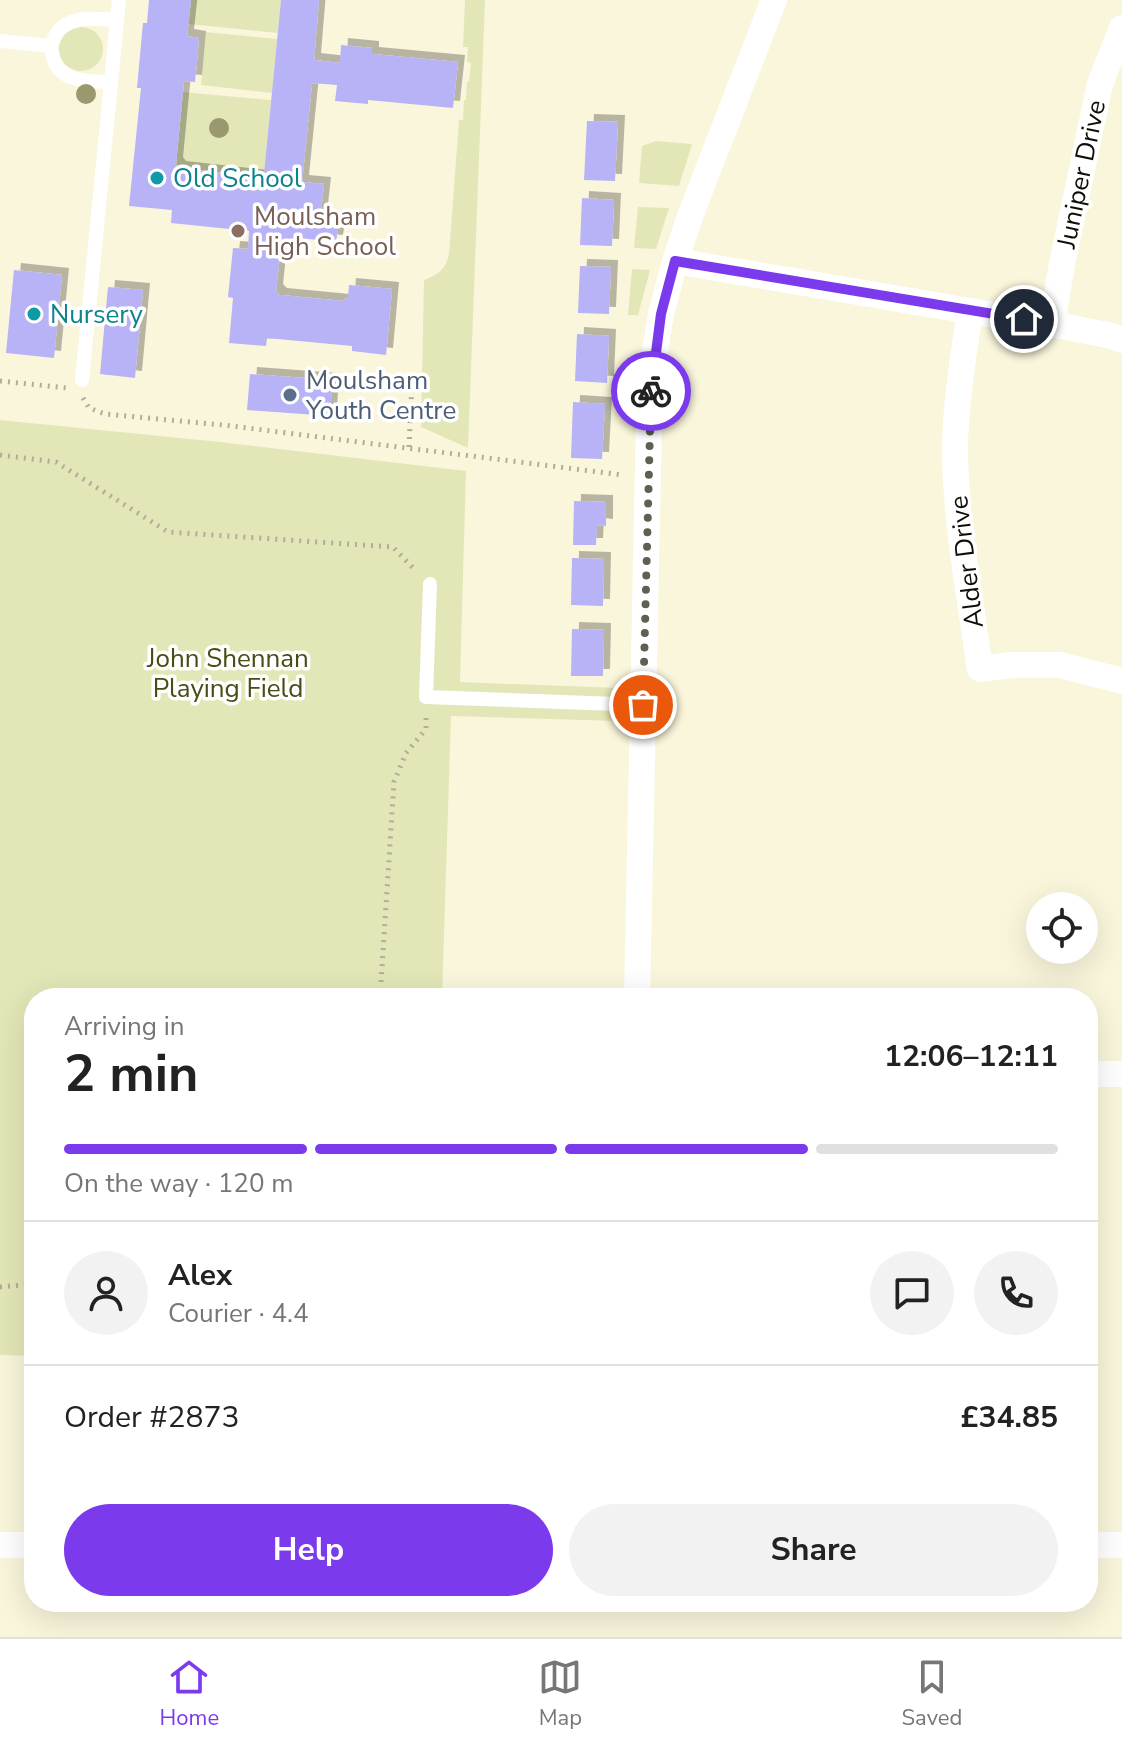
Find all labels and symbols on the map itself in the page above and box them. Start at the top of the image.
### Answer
street label: Juniper Drive [1049,97,1114,252]
place label: Old School [173,161,302,196]
marker: Old School [148,169,166,187]
place label: Moulsham High School [254,199,396,264]
marker: Moulsham High School [229,222,247,240]
pin [990,285,1058,353]
place label: Nursery [50,297,143,332]
marker: Nursery [25,305,43,323]
courier [611,351,691,431]
place label: Moulsham Youth Centre [305,363,456,428]
marker: Moulsham Youth Centre [281,386,299,404]
street label: Alder Drive [941,494,992,630]
park label: John Shennan Playing Field [146,641,309,706]
pin [609,671,677,739]

